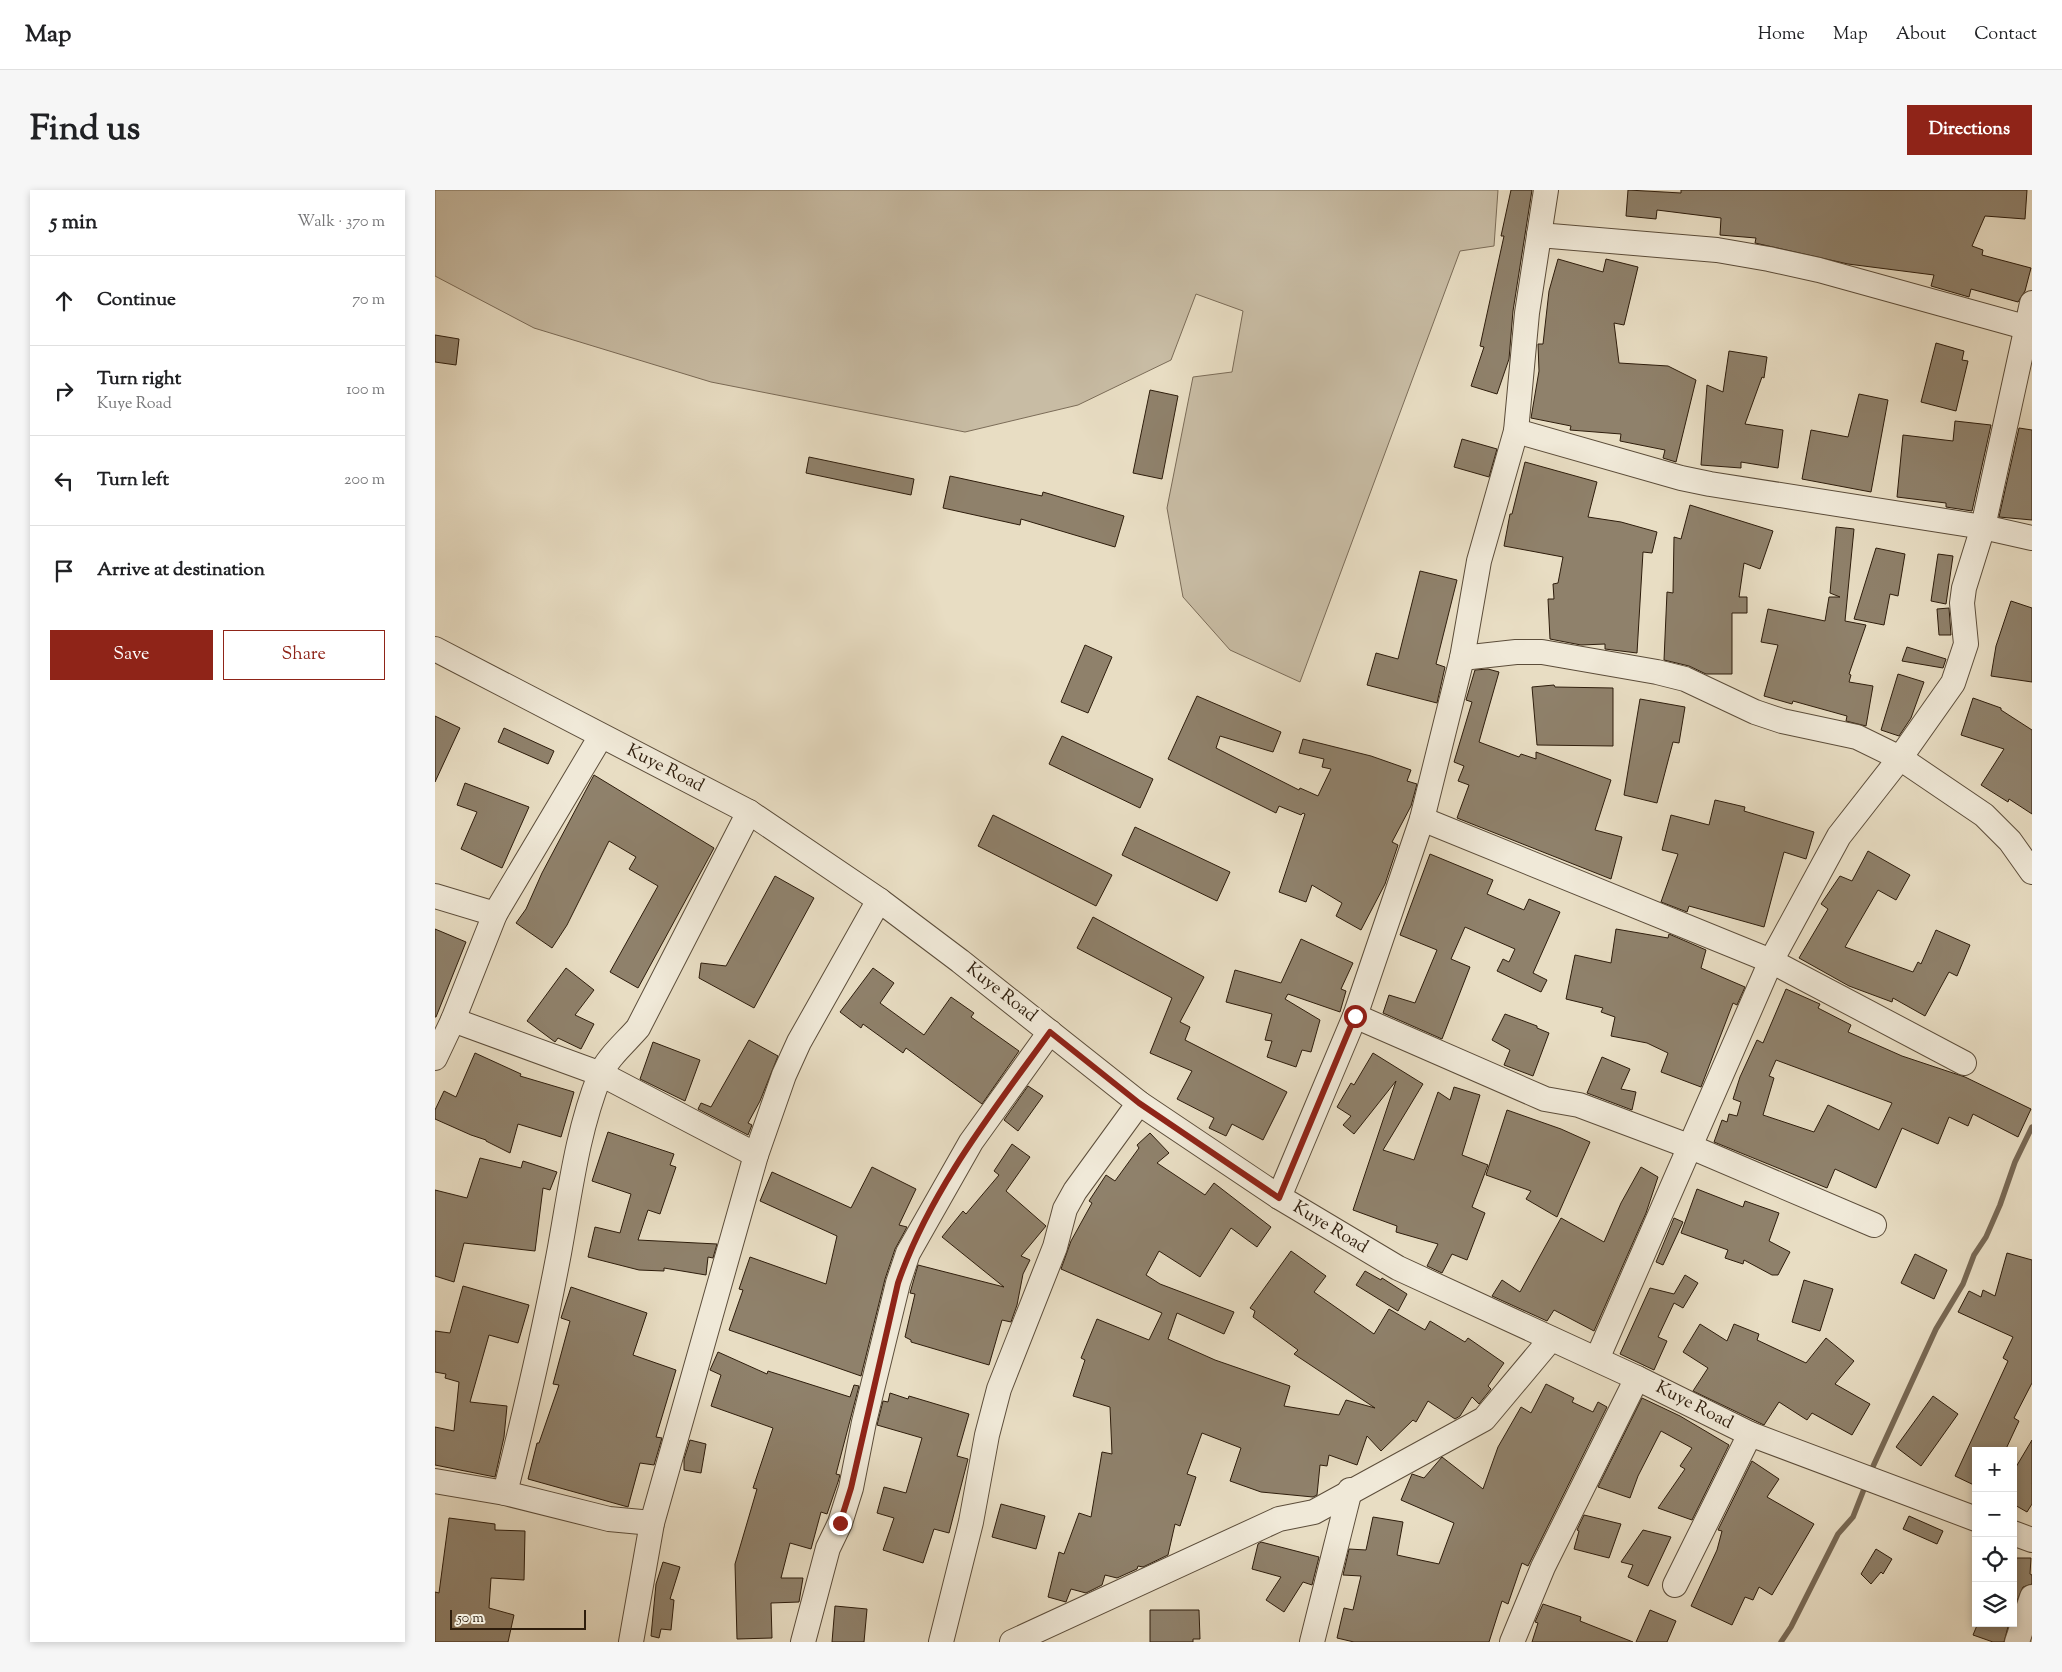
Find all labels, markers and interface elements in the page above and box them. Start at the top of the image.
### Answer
text: Map [25,18,71,52]
text: Home [1758,22,1805,48]
text: Map [1833,22,1868,48]
text: About [1896,22,1946,48]
text: Contact [1974,22,2037,48]
text: Find us [30,105,140,156]
button: Directions [1907,105,2032,155]
text: 5 min [50,208,97,238]
text: Walk · 370 m [297,211,385,234]
icon: ahead [50,287,78,315]
text: Continue [97,287,176,314]
text: 70 m [352,289,385,312]
text: Turn right [97,366,181,393]
icon: right [50,377,78,405]
text: 100 m [346,379,385,402]
text: Kuye Road [97,393,172,416]
icon: left [50,467,78,495]
text: Turn left [97,467,169,494]
text: 200 m [344,469,385,492]
icon: arrive [50,557,78,585]
text: Arrive at destination [97,557,265,584]
button: Save [50,630,213,680]
button: Share [223,630,385,680]
street label: Kuye Road [622,738,708,800]
street label: Kuye Road [960,957,1042,1029]
route start [1344,1005,1367,1028]
street label: Kuye Road [1287,1195,1373,1261]
street label: Kuye Road [1651,1375,1737,1437]
map controls [1972,1447,2017,1627]
button: + [1972,1447,2017,1492]
button: − [1972,1492,2017,1537]
route end [829,1512,852,1535]
button: locate [1972,1537,2017,1582]
button: layers [1972,1582,2017,1627]
scale bar [450,1607,586,1630]
text: 50 m [457,1609,484,1629]

